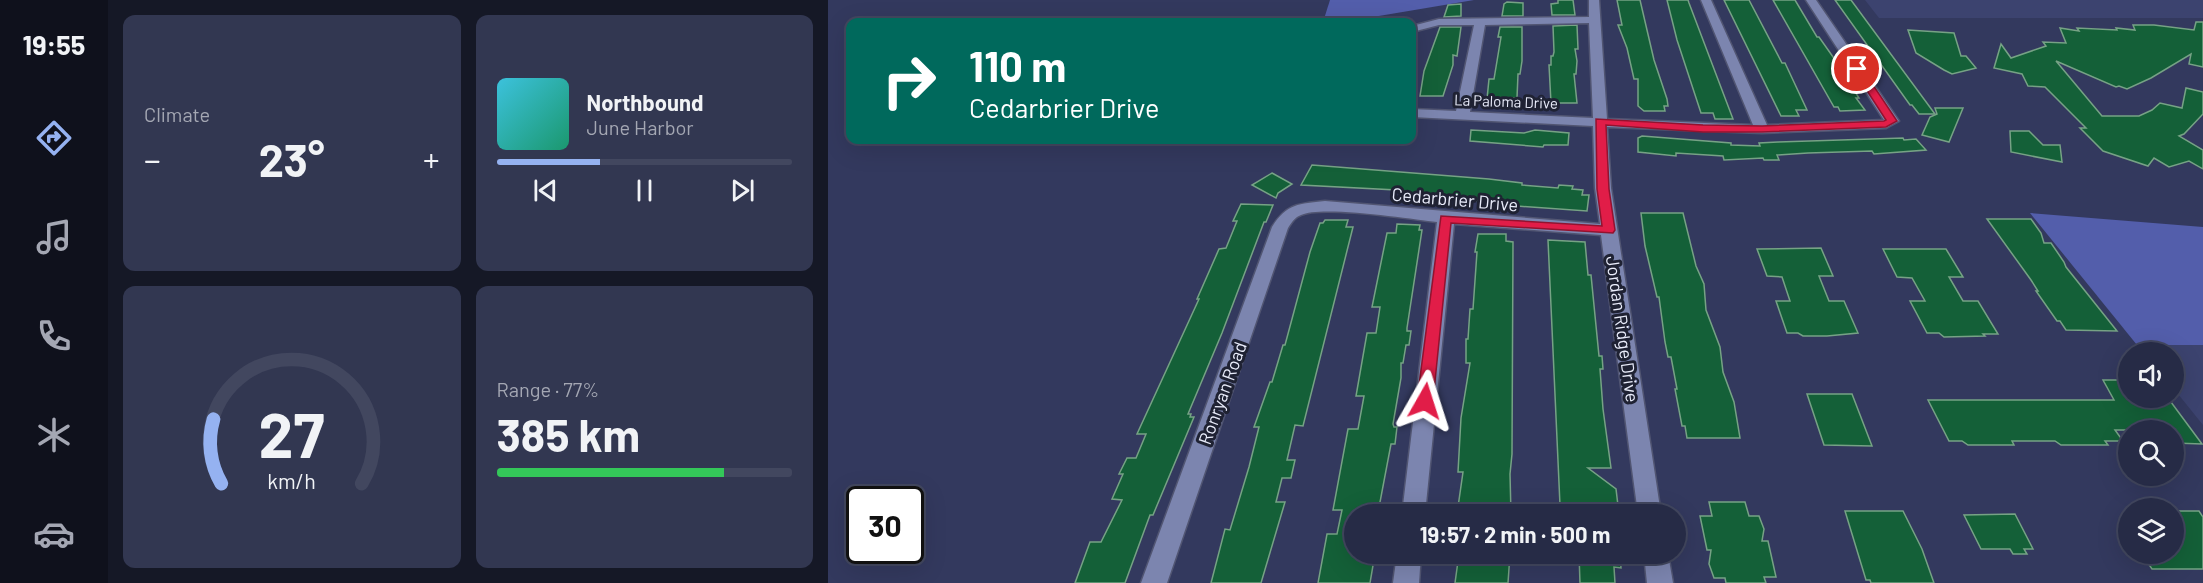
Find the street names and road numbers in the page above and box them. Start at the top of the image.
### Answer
street label: La Paloma Drive [1454,90,1558,112]
street label: Cedarbrier Drive [1391,183,1519,215]
street label: Jordan Ridge Drive [1602,255,1644,403]
street label: Ronryan Road [1193,339,1251,447]

